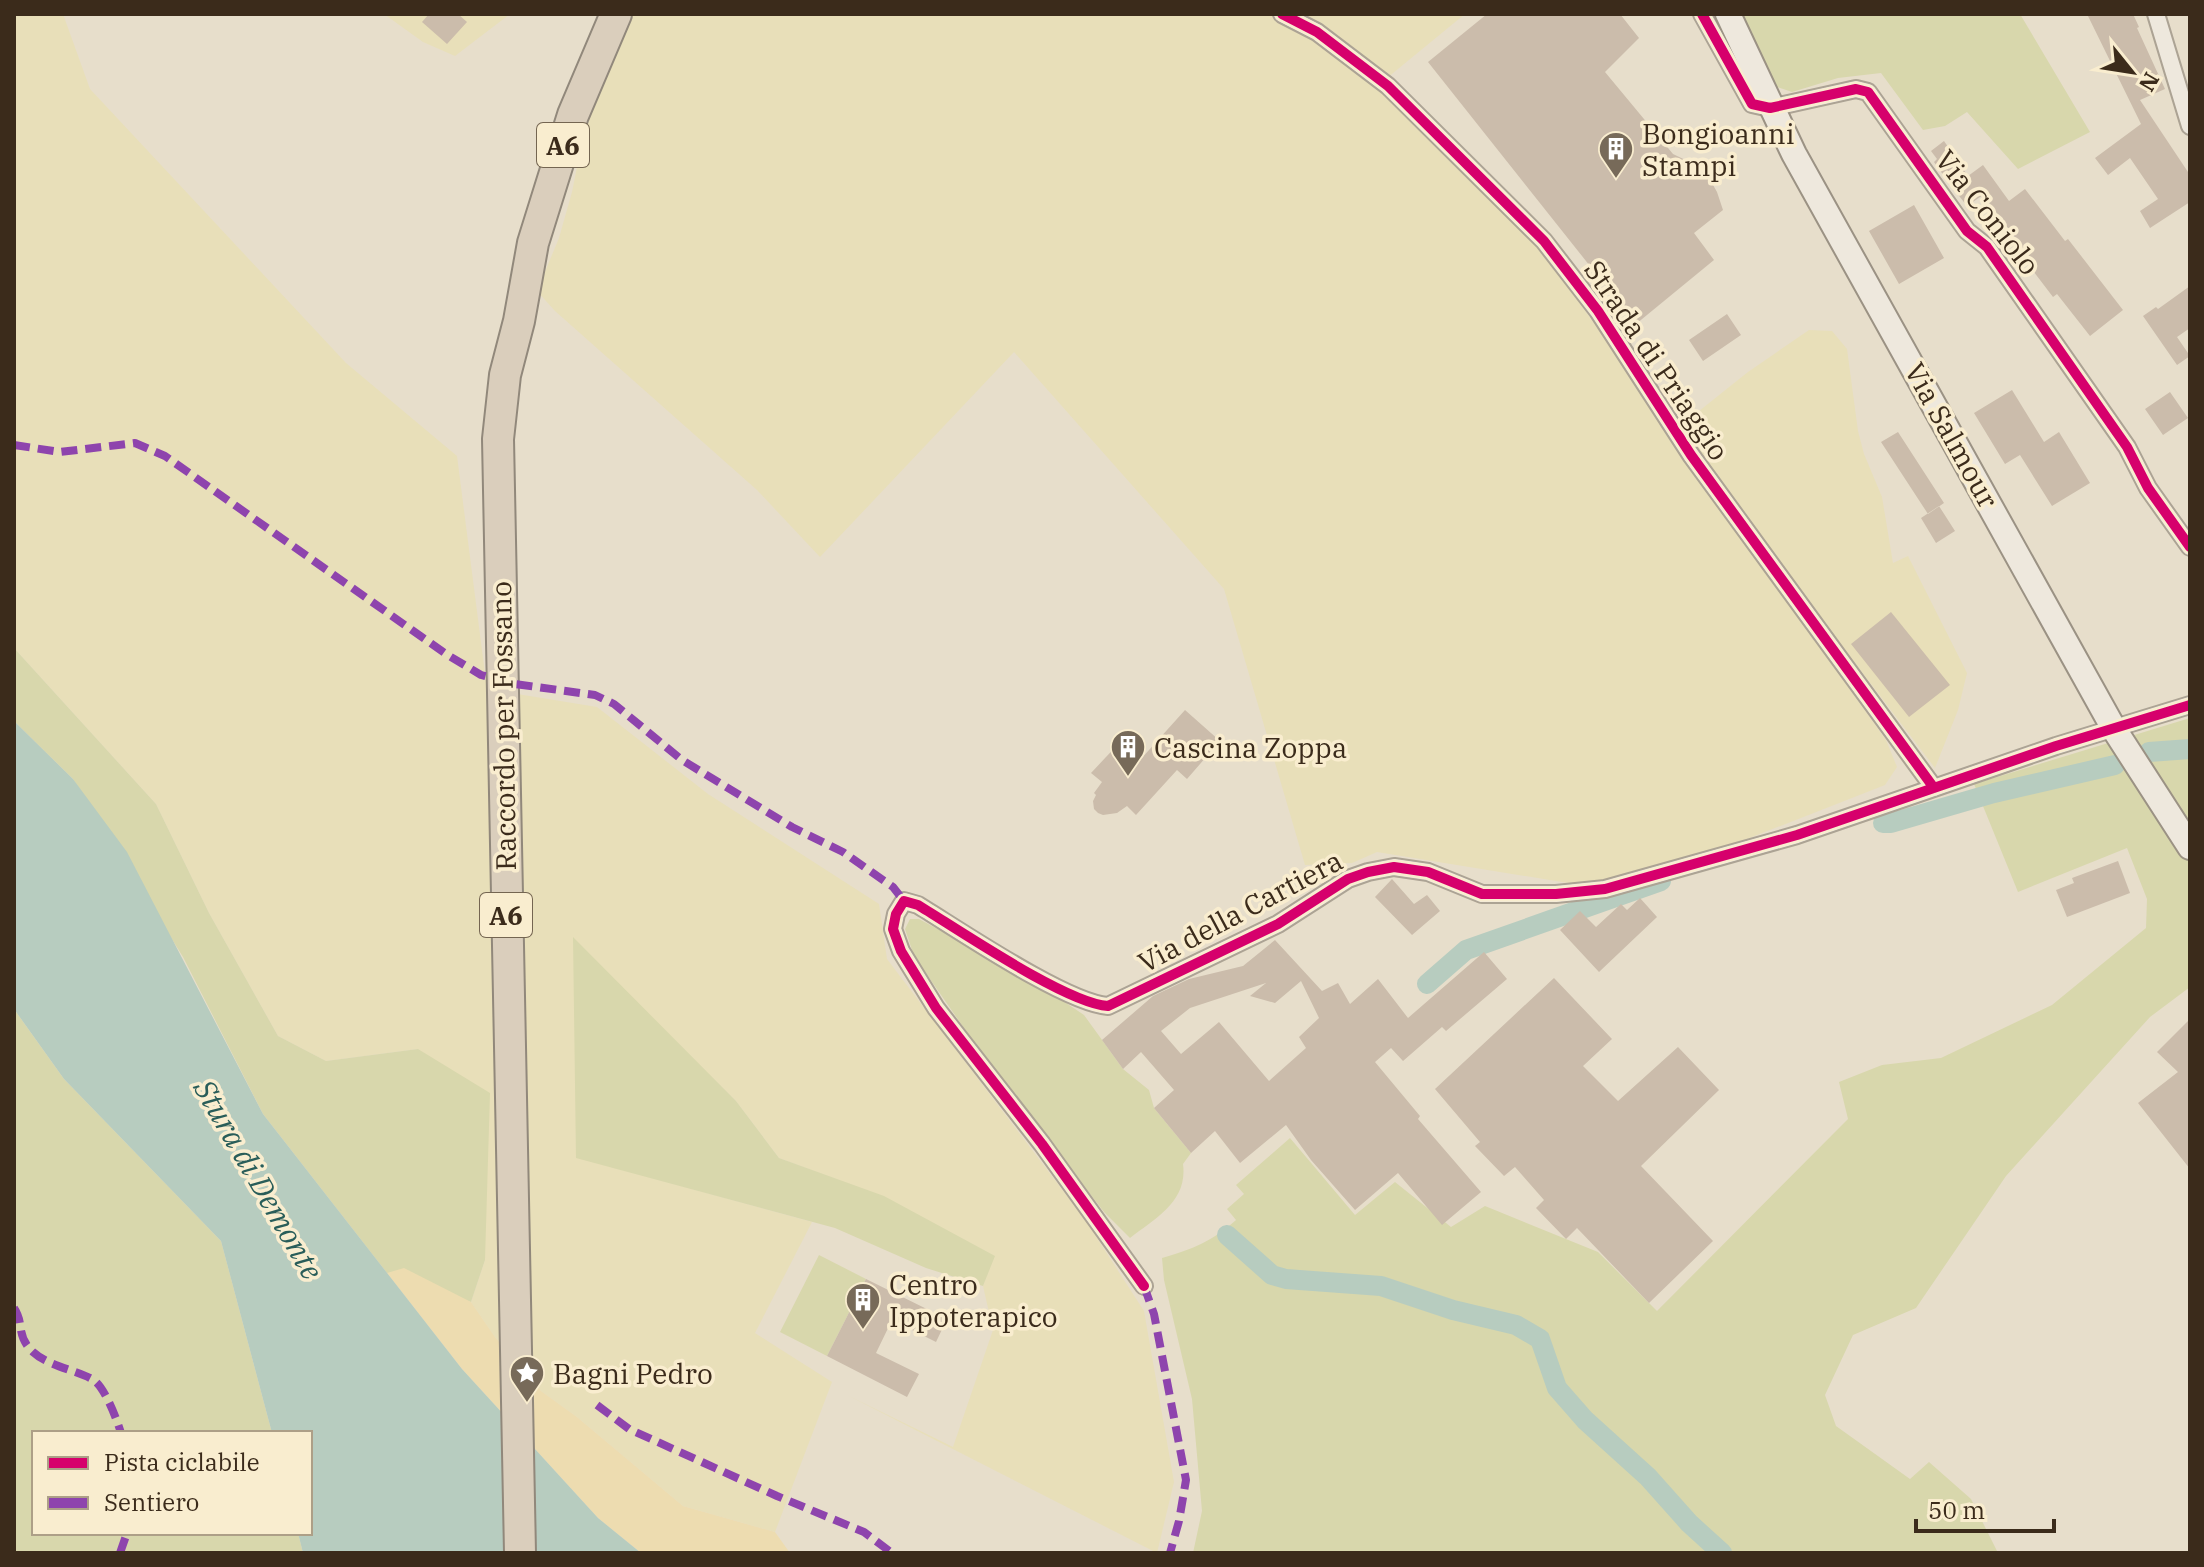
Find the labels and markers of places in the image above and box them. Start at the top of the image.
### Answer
place label: Bongioanni Stampi [1642,115,1794,184]
building icon: Bongioanni Stampi [1597,130,1635,180]
building icon: Cascina Zoppa [1109,728,1147,778]
place label: Cascina Zoppa [1154,729,1347,766]
place label: Centro Ippoterapico [889,1266,1058,1335]
building icon: Centro Ippoterapico [844,1281,882,1331]
place icon: Bagni Pedro [508,1354,546,1404]
place label: Bagni Pedro [553,1355,713,1392]

